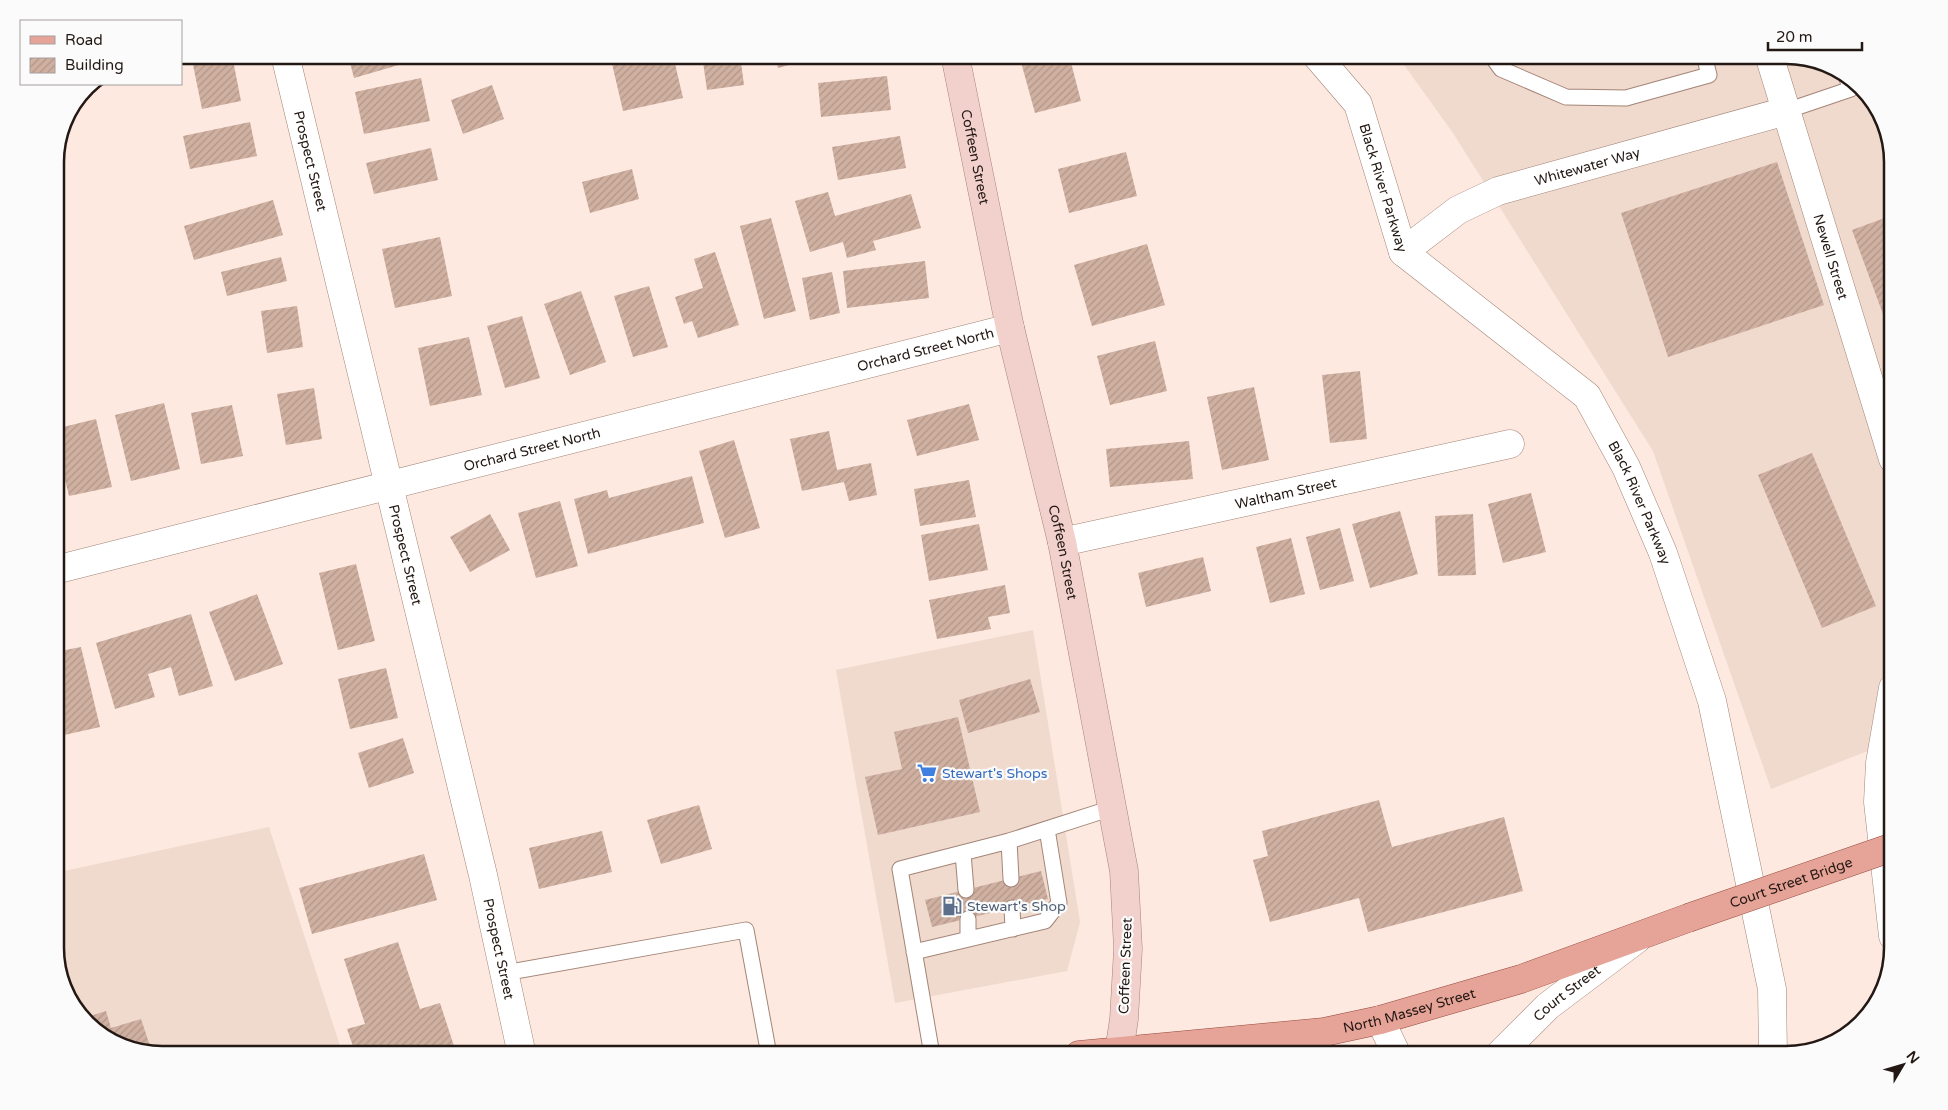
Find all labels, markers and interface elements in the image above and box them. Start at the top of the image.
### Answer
legend [20,20,182,85]
scale bar [1768,20,1862,52]
text: 20 m [1776,28,1813,46]
text: Road [65,31,103,49]
text: Building [65,56,124,74]
street label: Coffeen Street [957,108,993,207]
street label: Prospect Street [290,109,331,214]
street label: Black River Parkway [1355,121,1411,255]
street label: Whitewater Way [1532,144,1643,190]
street label: Newell Street [1809,212,1852,302]
street label: Orchard Street North [855,324,996,375]
street label: Orchard Street North [462,424,602,475]
street label: Black River Parkway [1604,438,1674,567]
street label: Waltham Street [1234,474,1339,513]
street label: Prospect Street [385,503,426,607]
street label: Coffeen Street [1044,503,1081,602]
supermarket icon: Stewart's Shops [916,762,938,784]
place label: Stewart's Shops [942,765,1048,782]
street label: Court Street Bridge [1728,854,1855,912]
fuel station icon: Stewart's Shop [941,895,963,917]
street label: Prospect Street [479,897,518,1002]
place label: Stewart's Shop [967,898,1066,915]
street label: Coffeen Street [1115,917,1136,1014]
street label: Court Street [1530,961,1604,1025]
street label: North Massey Street [1342,985,1478,1037]
north arrow [1878,1040,1928,1090]
text: N [1903,1048,1923,1067]

